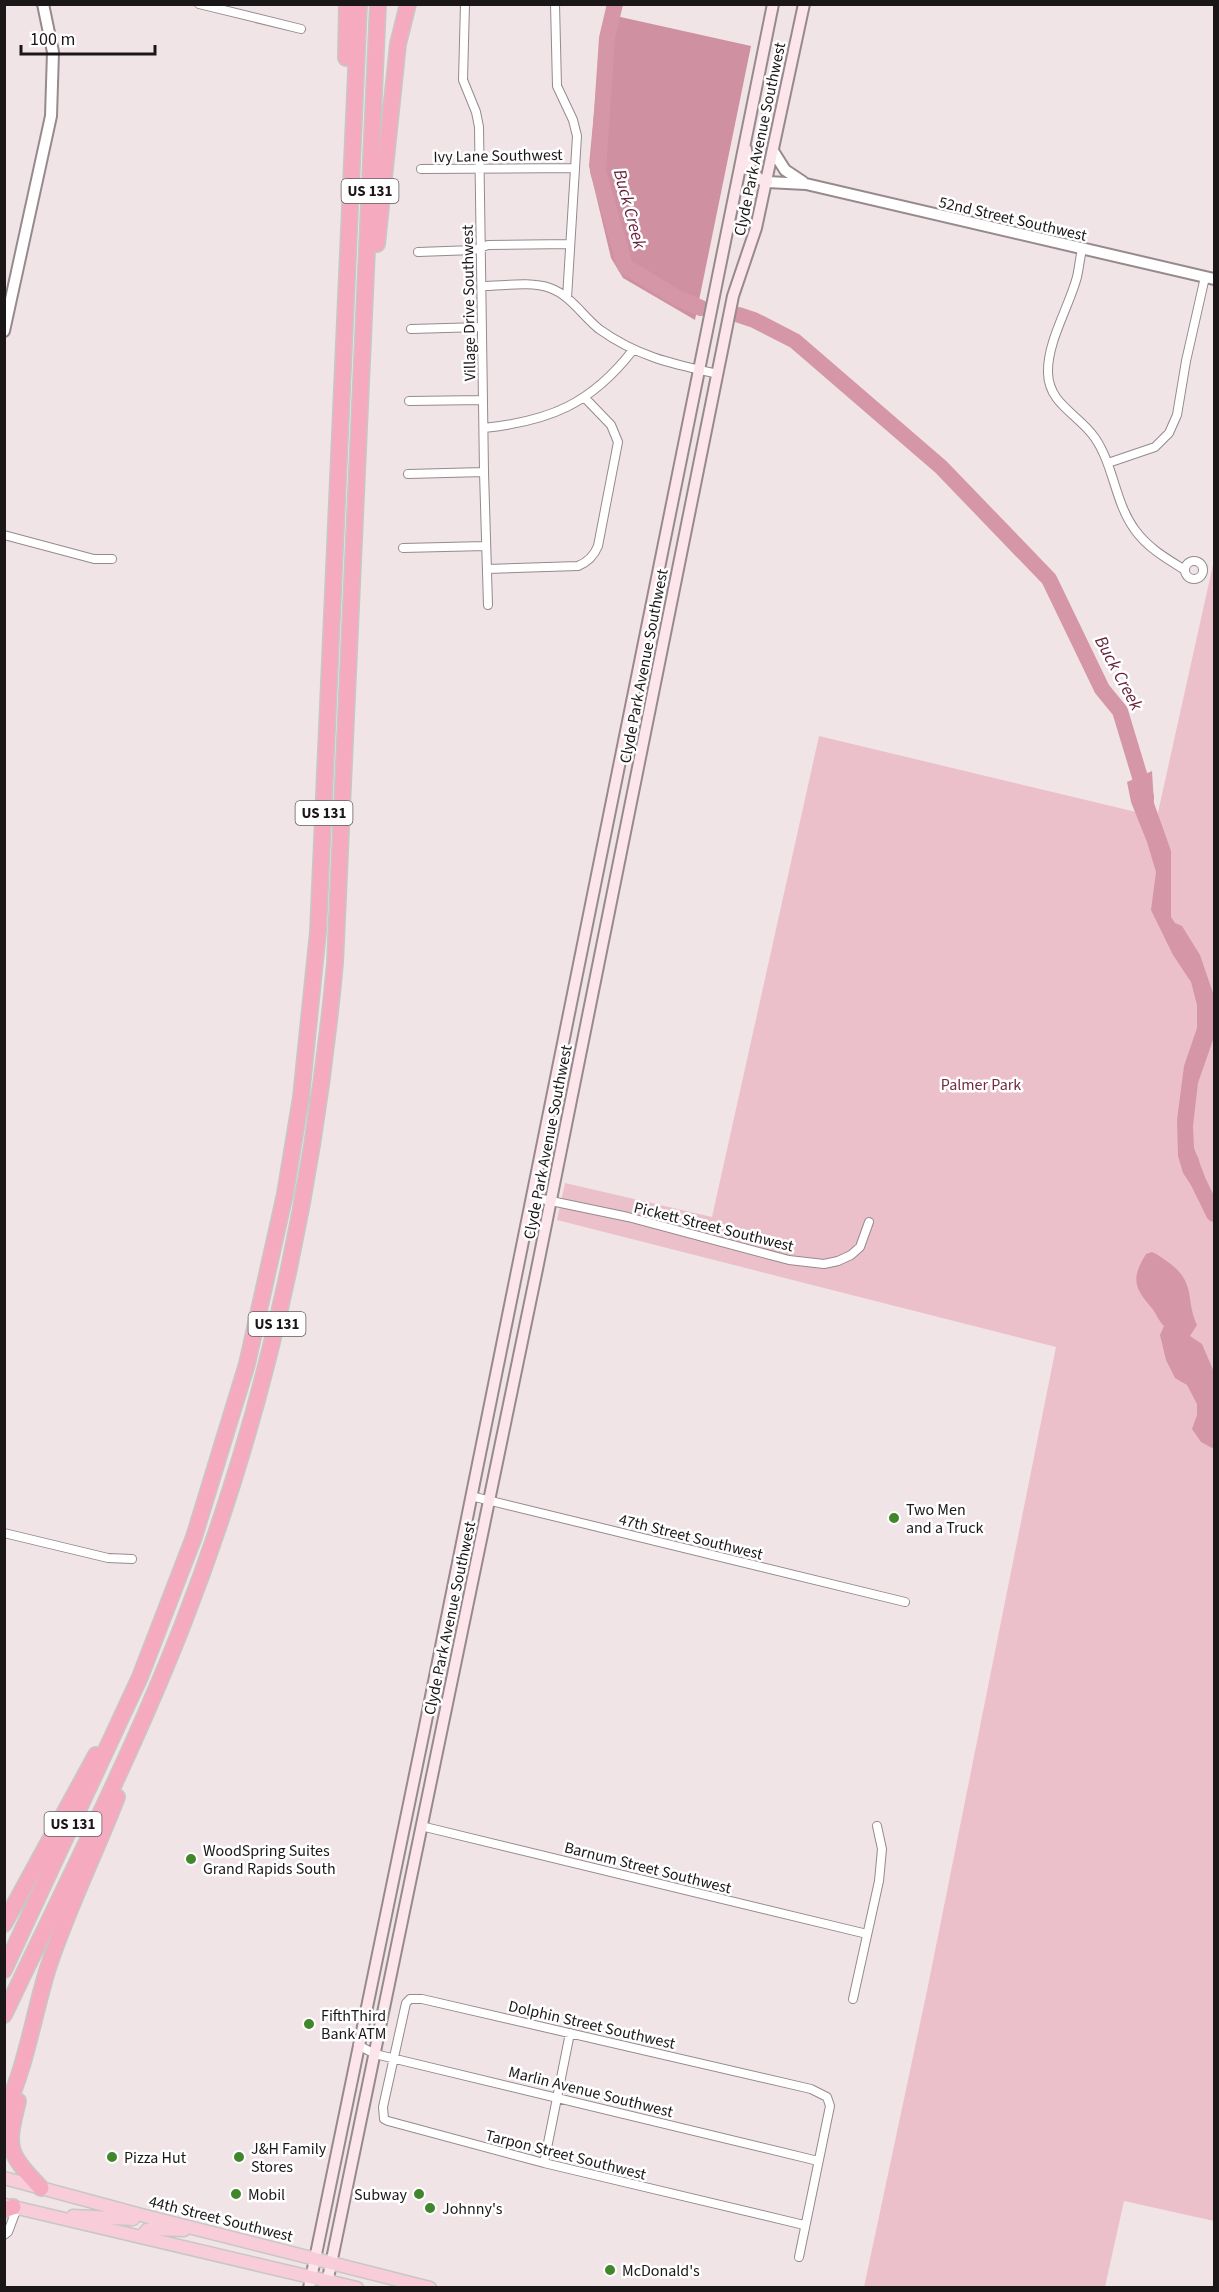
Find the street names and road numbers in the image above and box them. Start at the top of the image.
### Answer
street label: Clyde Park Avenue Southwest [729,40,791,238]
street label: Ivy Lane Southwest [433,144,563,168]
road number: US 131 [342,179,398,203]
street label: 52nd Street Southwest [937,191,1089,247]
street label: Village Drive Southwest [457,224,481,381]
street label: Clyde Park Avenue Southwest [614,567,674,765]
road number: US 131 [296,801,352,825]
street label: Clyde Park Avenue Southwest [518,1043,578,1241]
street label: Pickett Street Southwest [632,1196,796,1258]
road number: US 131 [248,1312,306,1336]
street label: 47th Street Southwest [616,1508,766,1566]
street label: Clyde Park Avenue Southwest [419,1519,481,1717]
road number: US 131 [44,1812,101,1836]
street label: Barnum Street Southwest [562,1837,734,1900]
street label: Dolphin Street Southwest [506,1995,678,2055]
street label: Marlin Avenue Southwest [506,2061,676,2123]
street label: Tarpon Street Southwest [483,2124,649,2186]
street label: 44th Street Southwest [146,2190,296,2248]

